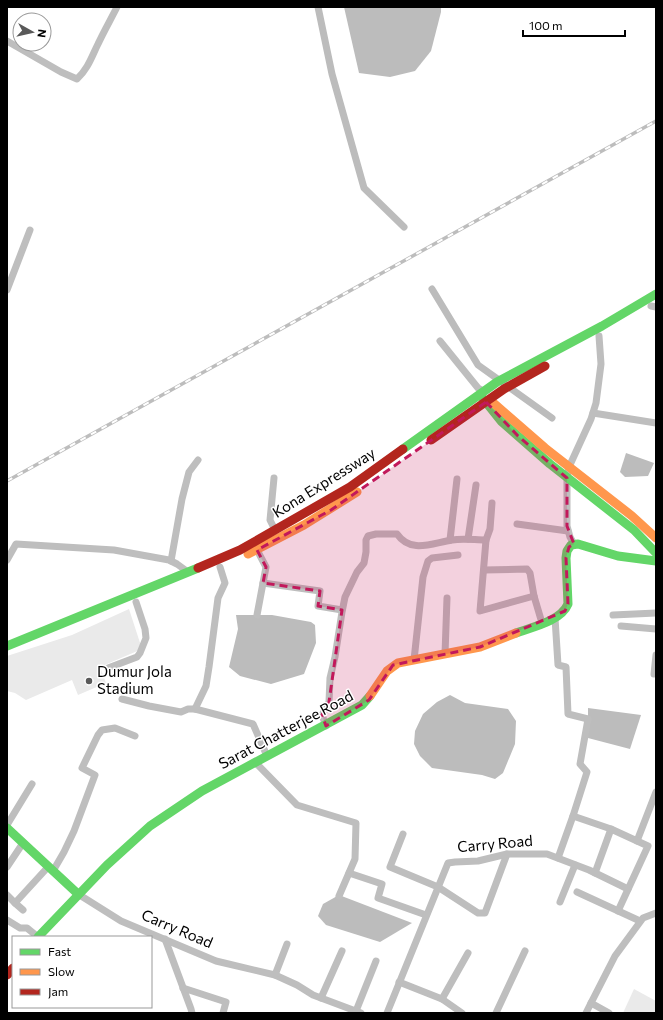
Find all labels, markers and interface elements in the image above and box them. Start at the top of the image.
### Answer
north arrow [12,12,52,52]
scale bar [523,12,625,38]
text: 100 m [529,18,563,32]
text: N [35,28,49,38]
street label: Kona Expressway [269,443,378,521]
place label: Dumur Jola Stadium [97,662,172,697]
marker: Dumur Jola Stadium [84,676,94,686]
street label: Sarat Chatterjee Road [215,686,356,772]
street label: Carry Road [456,831,533,855]
street label: Carry Road [139,905,216,951]
legend [12,936,152,1008]
text: Fast [48,944,71,958]
text: Slow [48,964,75,978]
text: Jam [48,984,68,999]

